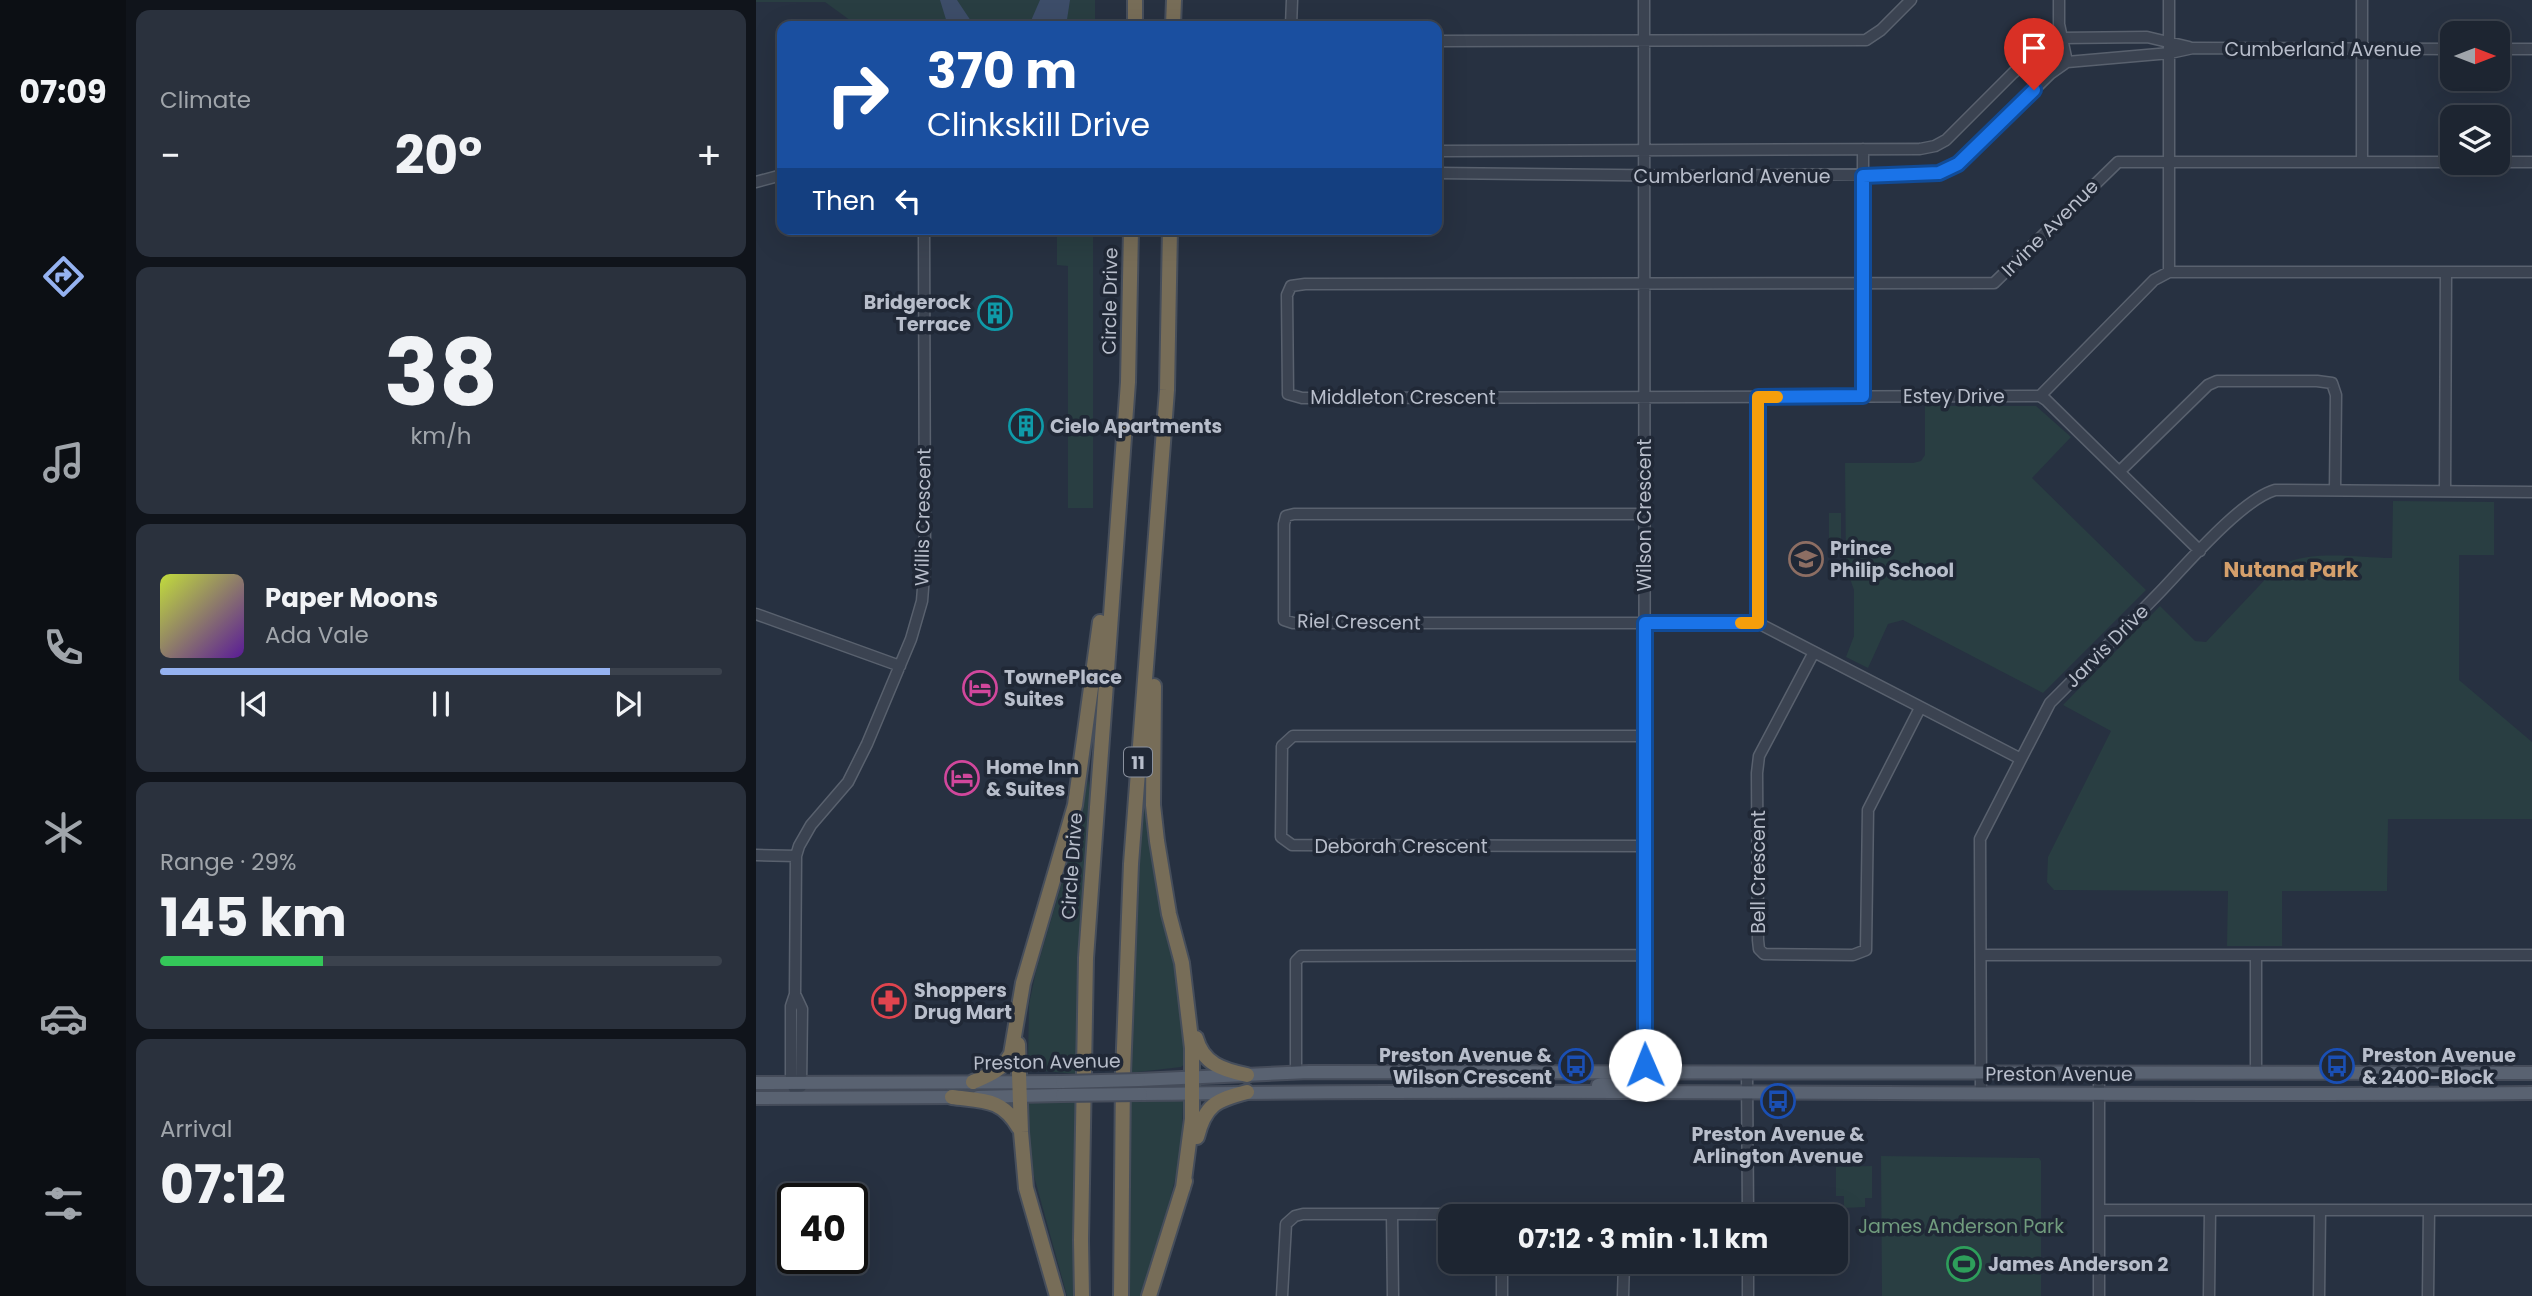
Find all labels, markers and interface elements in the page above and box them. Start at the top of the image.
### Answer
pin [2004,18,2064,90]
north arrow [2440,21,2510,91]
map controls [2440,21,2510,175]
icon: arrive [2015,29,2053,67]
street label: Cumberland Avenue [2224,36,2422,63]
text: 370 m [927,37,1077,105]
icon: right [812,49,903,140]
text: 07:09 [19,69,107,114]
text: Climate [160,84,251,116]
text: Clinkskill Drive [927,102,1150,147]
button: layers [2440,105,2510,175]
text: 20° [395,119,482,192]
text: − [160,129,181,182]
text: + [696,129,722,182]
street label: Cumberland Avenue [1633,163,1831,190]
street label: Irvine Avenue [1995,173,2105,283]
icon: left [889,182,927,220]
text: Then [812,183,875,219]
street label: Circle Drive [1096,247,1124,355]
icon: directions [39,252,88,301]
place label: Bridgerock Terrace [864,289,971,338]
building icon: Bridgerock Terrace [976,294,1014,332]
text: 38 [384,309,498,437]
street label: Estey Drive [1903,383,2005,410]
street label: Middleton Crescent [1310,384,1496,411]
building icon: Cielo Apartments [1007,407,1045,445]
place label: Cielo Apartments [1050,413,1222,440]
text: km/h [410,420,472,452]
icon: music [39,438,88,487]
street label: Wilson Crescent [1631,438,1658,592]
street label: Willis Crescent [908,448,938,586]
place label: Prince Philip School [1830,535,1954,584]
school or university icon: Prince Philip School [1787,540,1825,578]
district label: Nutana Park [2224,555,2358,584]
text: Paper Moons [265,580,438,616]
street label: Jarvis Drive [2059,598,2155,694]
street label: Riel Crescent [1297,607,1421,637]
text: Ada Vale [265,619,369,651]
icon: phone [39,623,88,672]
place label: TownePlace Suites [1004,664,1122,713]
hotel icon: TownePlace Suites [961,669,999,707]
icon: previous [235,685,273,723]
icon: pause [422,685,460,723]
icon: next [609,685,647,723]
road number: 11 [1124,748,1152,776]
place label: Home Inn & Suites [986,754,1079,803]
hotel icon: Home Inn & Suites [943,759,981,797]
icon: climate [39,808,88,857]
street label: Bell Crescent [1745,810,1772,934]
street label: Circle Drive [1055,812,1089,920]
street label: Deborah Crescent [1314,833,1488,860]
text: Range · 29% [160,846,296,878]
text: 145 km [160,881,347,954]
place label: Shoppers Drug Mart [914,977,1012,1026]
pharmacy icon: Shoppers Drug Mart [870,982,908,1020]
icon: car [39,994,88,1043]
position arrow [1608,1028,1682,1102]
place label: Preston Avenue & Wilson Crescent [1379,1042,1553,1091]
place label: Preston Avenue & 2400-Block [2362,1042,2516,1091]
street label: Preston Avenue [973,1047,1121,1077]
bus stop icon: Preston Avenue & Wilson Crescent [1557,1047,1595,1085]
bus stop icon: Preston Avenue & 2400-Block [2318,1047,2356,1085]
street label: Preston Avenue [1985,1061,2133,1088]
bus stop icon: Preston Avenue & Arlington Avenue [1759,1082,1797,1120]
text: Arrival [160,1113,232,1145]
place label: Preston Avenue & Arlington Avenue [1691,1121,1865,1170]
text: 07:12 [160,1148,286,1221]
icon: filters [39,1179,88,1228]
speed limit sign: 40 [777,1183,868,1274]
park label: James Anderson Park [1858,1213,2064,1240]
text: 07:12 · 3 min · 1.1 km [1518,1221,1768,1257]
sports icon: James Anderson 2 [1945,1245,1983,1283]
place label: James Anderson 2 [1988,1251,2168,1278]

